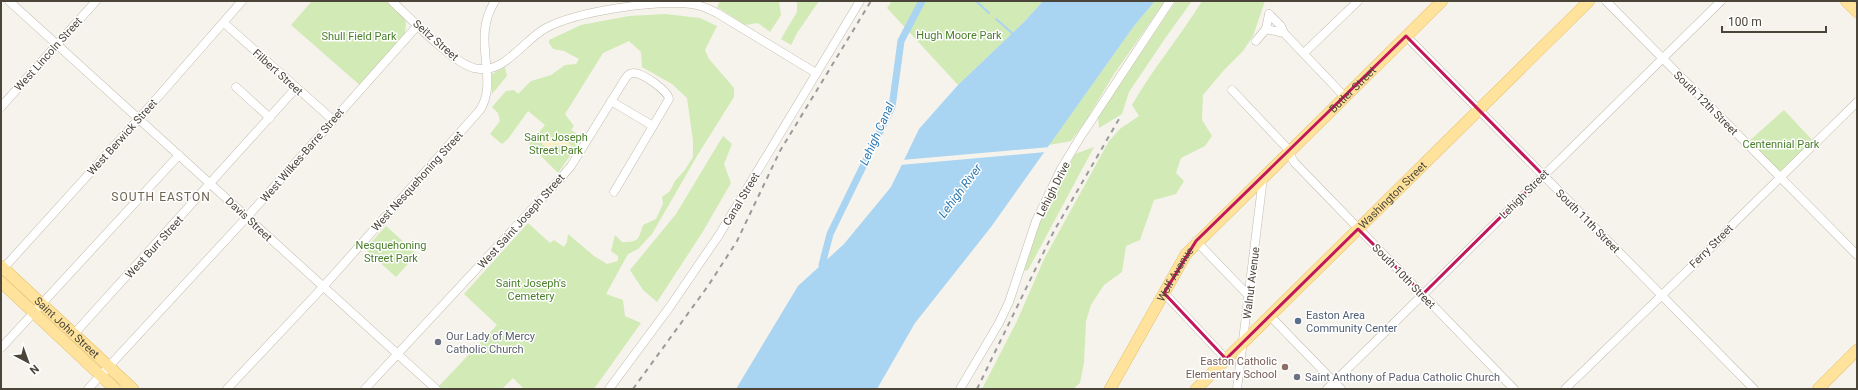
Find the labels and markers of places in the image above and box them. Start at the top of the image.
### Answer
place label: Easton Area Community Center [1306,309,1398,335]
marker: Easton Area Community Center [1293,316,1303,326]
place label: Our Lady of Mercy Catholic Church [446,330,536,356]
marker: Our Lady of Mercy Catholic Church [433,337,443,347]
place label: Easton Catholic Elementary School [1186,355,1277,381]
marker: Easton Catholic Elementary School [1280,362,1290,372]
place label: Saint Anthony of Padua Catholic Church [1305,371,1500,384]
marker: Saint Anthony of Padua Catholic Church [1292,372,1302,382]

